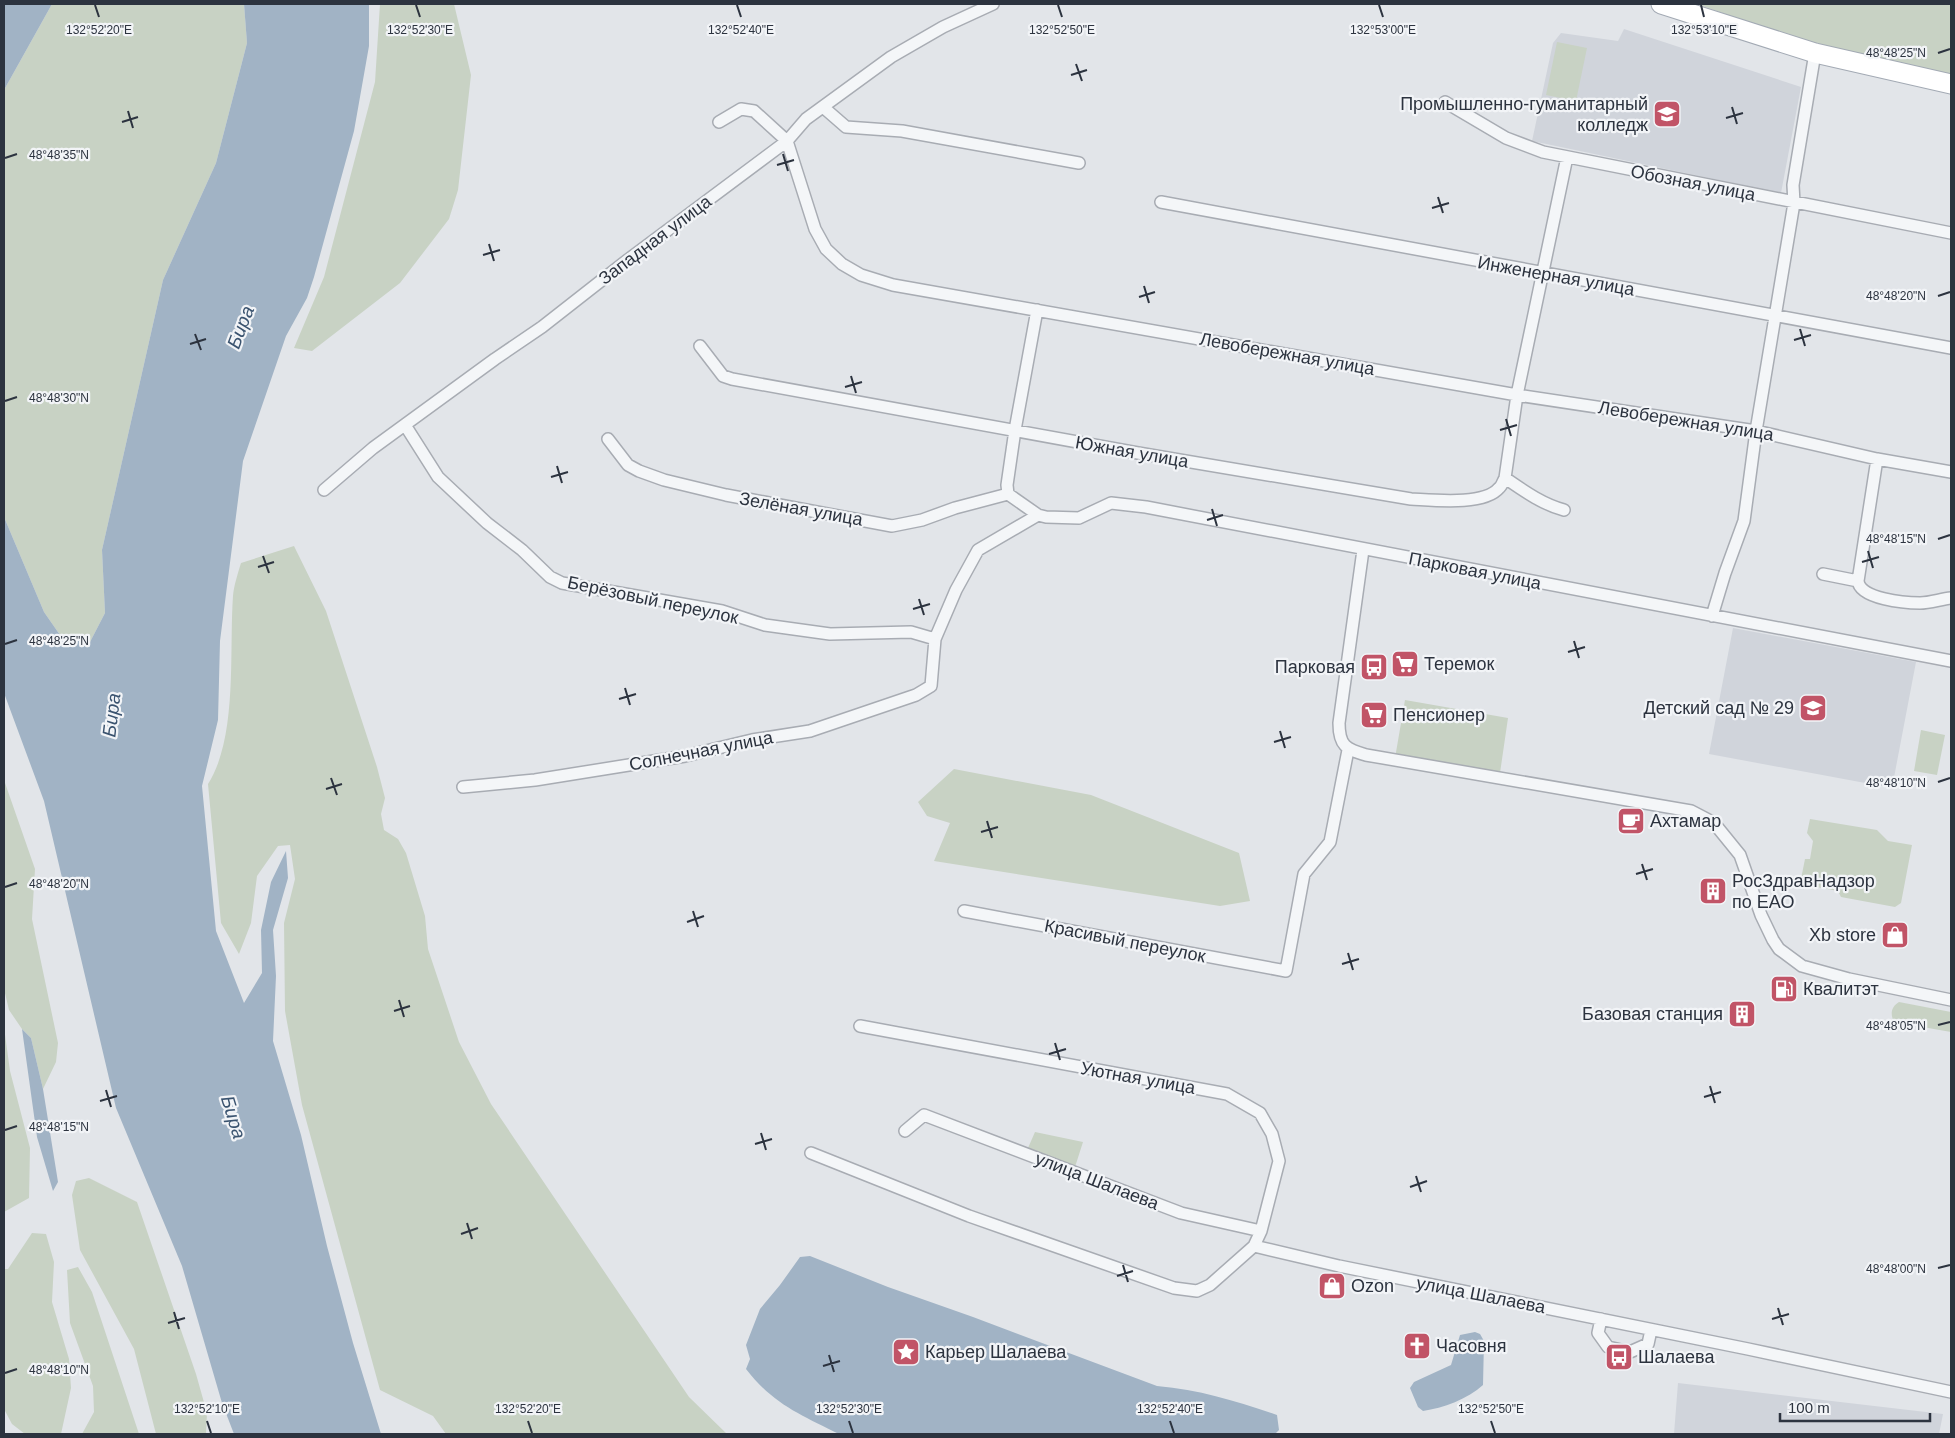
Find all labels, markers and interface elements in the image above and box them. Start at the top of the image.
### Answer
text: 132°52'20"E [66,23,132,37]
text: 132°52'30"E [387,23,453,37]
text: 132°52'40"E [708,23,774,37]
text: 132°52'50"E [1029,23,1095,37]
text: 132°53'00"E [1350,23,1416,37]
text: 132°53'10"E [1671,23,1737,37]
text: 48°48'25"N [1866,46,1926,60]
place label: Промышленно-гуманитарный колледж [1400,94,1648,135]
school or university icon: Промышленно-гуманитарный колледж [1652,99,1682,129]
text: 48°48'35"N [29,148,89,162]
street label: Обозная улица [1629,161,1758,205]
street label: Западная улица [595,191,716,289]
street label: Инженерная улица [1476,252,1637,300]
text: 48°48'20"N [1866,289,1926,303]
water label: Бира [223,303,258,352]
street label: Левобережная улица [1198,329,1377,379]
text: 48°48'30"N [29,391,89,405]
street label: Левобережная улица [1597,397,1776,445]
street label: Южная улица [1074,432,1191,472]
street label: Зелёная улица [738,488,865,530]
text: 48°48'15"N [1866,532,1926,546]
street label: Парковая улица [1407,548,1544,594]
street label: Берёзовый переулок [566,572,740,628]
text: 48°48'25"N [29,634,89,648]
supermarket icon: Теремок [1390,649,1420,679]
bus stop icon: Парковая [1359,652,1389,682]
place label: Теремок [1424,654,1494,674]
place label: Парковая [1275,657,1355,677]
water label: Бира [98,692,125,738]
school or university icon: Детский сад № 29 [1798,693,1828,723]
place label: Детский сад № 29 [1644,698,1794,718]
supermarket icon: Пенсионер [1359,700,1389,730]
place label: Пенсионер [1393,705,1485,725]
street label: Солнечная улица [627,727,776,775]
text: 48°48'10"N [1866,776,1926,790]
cafe icon: Ахтамар [1616,806,1646,836]
place label: Ахтамар [1650,811,1721,831]
place label: РосЗдравНадзор по ЕАО [1732,871,1875,912]
building icon: РосЗдравНадзор по ЕАО [1698,876,1728,906]
text: 48°48'20"N [29,877,89,891]
street label: Красивый переулок [1043,916,1207,966]
shop icon: Xb store [1880,920,1910,950]
place label: Xb store [1809,925,1876,945]
fuel station icon: Квалитэт [1769,974,1799,1004]
place label: Квалитэт [1803,979,1879,999]
building icon: Базовая станция [1727,999,1757,1029]
place label: Базовая станция [1582,1004,1723,1024]
text: 48°48'05"N [1866,1019,1926,1033]
street label: Уютная улица [1079,1058,1198,1098]
water label: Бира [217,1093,250,1141]
text: 48°48'15"N [29,1120,89,1134]
street label: улица Шалаева [1032,1148,1163,1214]
text: 48°48'00"N [1866,1262,1926,1276]
shop icon: Ozon [1317,1271,1347,1301]
street label: улица Шалаева [1415,1273,1548,1317]
place label: Ozon [1351,1276,1394,1296]
church icon: Часовня [1402,1331,1432,1361]
place label: Часовня [1436,1336,1506,1356]
place icon: Карьер Шалаева [891,1337,921,1367]
place label: Карьер Шалаева [925,1342,1067,1362]
bus stop icon: Шалаева [1604,1342,1634,1372]
place label: Шалаева [1638,1347,1715,1367]
text: 48°48'10"N [29,1363,89,1377]
scale bar [1780,1390,1930,1422]
text: 100 m [1788,1399,1830,1416]
text: 132°52'10"E [174,1402,240,1416]
text: 132°52'20"E [495,1402,561,1416]
text: 132°52'30"E [816,1402,882,1416]
text: 132°52'40"E [1137,1402,1203,1416]
text: 132°52'50"E [1458,1402,1524,1416]

